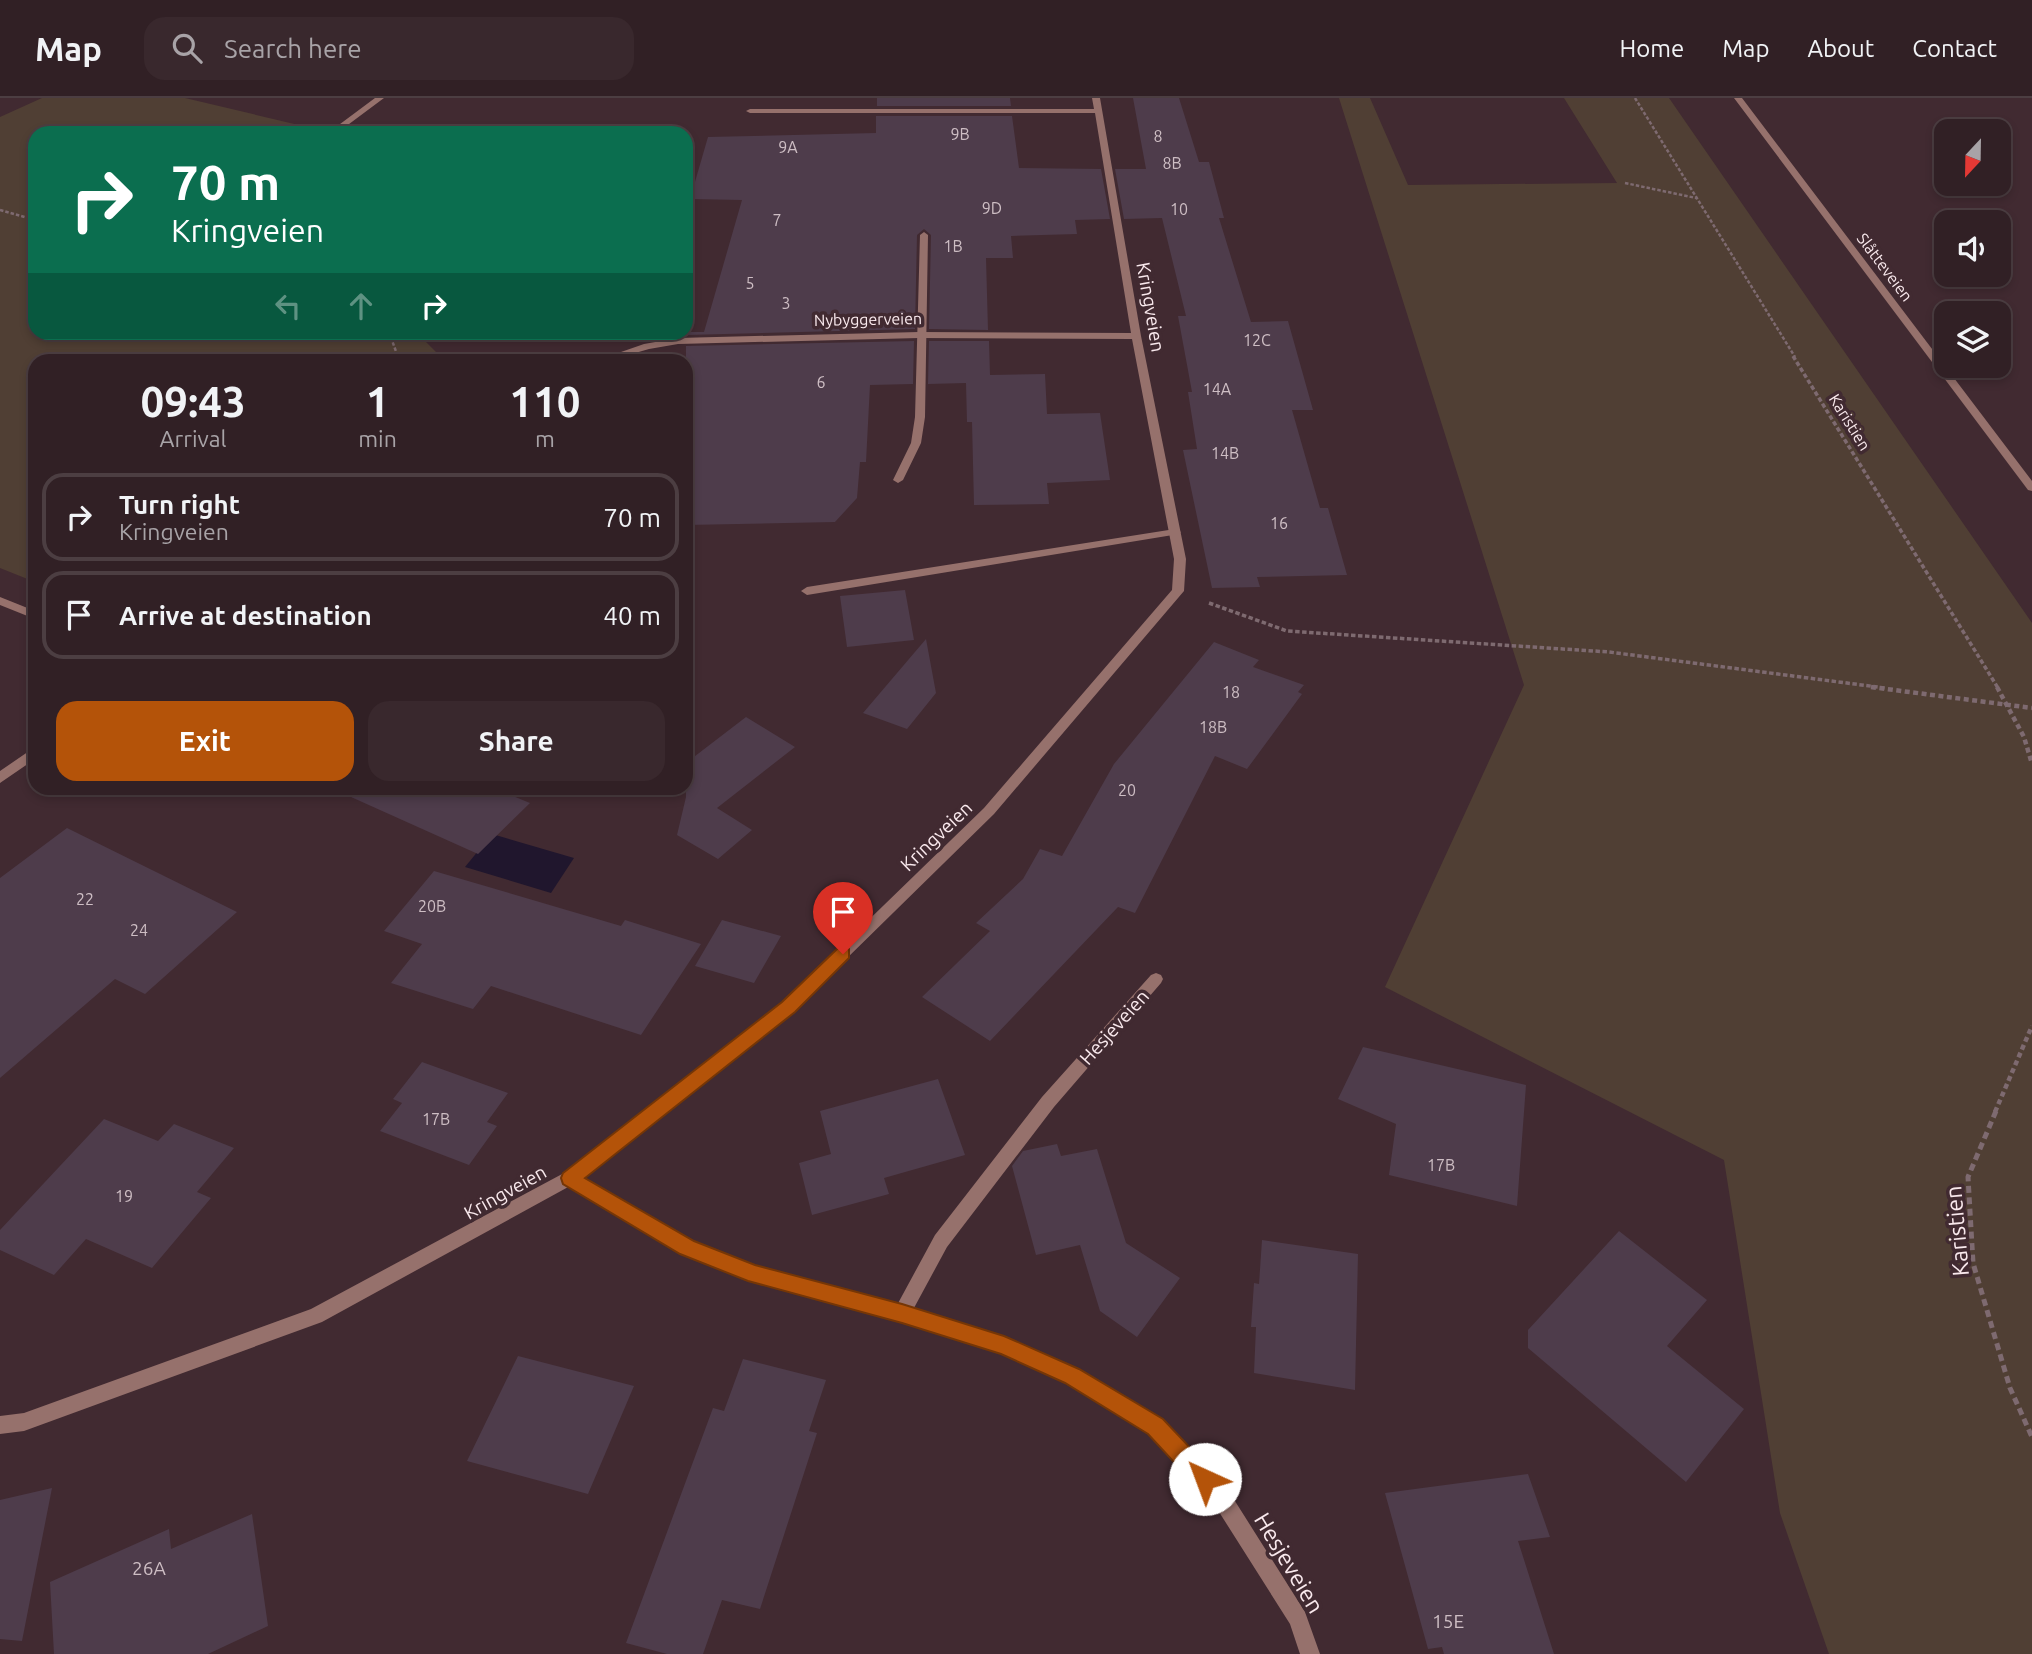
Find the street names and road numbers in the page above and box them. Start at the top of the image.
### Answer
street label: Slåtteveien [1854,229,1916,305]
street label: Kringveien [1132,260,1170,354]
street label: Nybyggerveien [814,309,922,329]
street label: Karistien [1826,391,1874,453]
street label: Kringveien [896,797,976,875]
street label: Hesjeveien [1075,985,1153,1069]
street label: Kringveien [460,1160,550,1224]
street label: Karistien [1940,1185,1973,1277]
street label: Hesjeveien [1250,1508,1329,1617]

